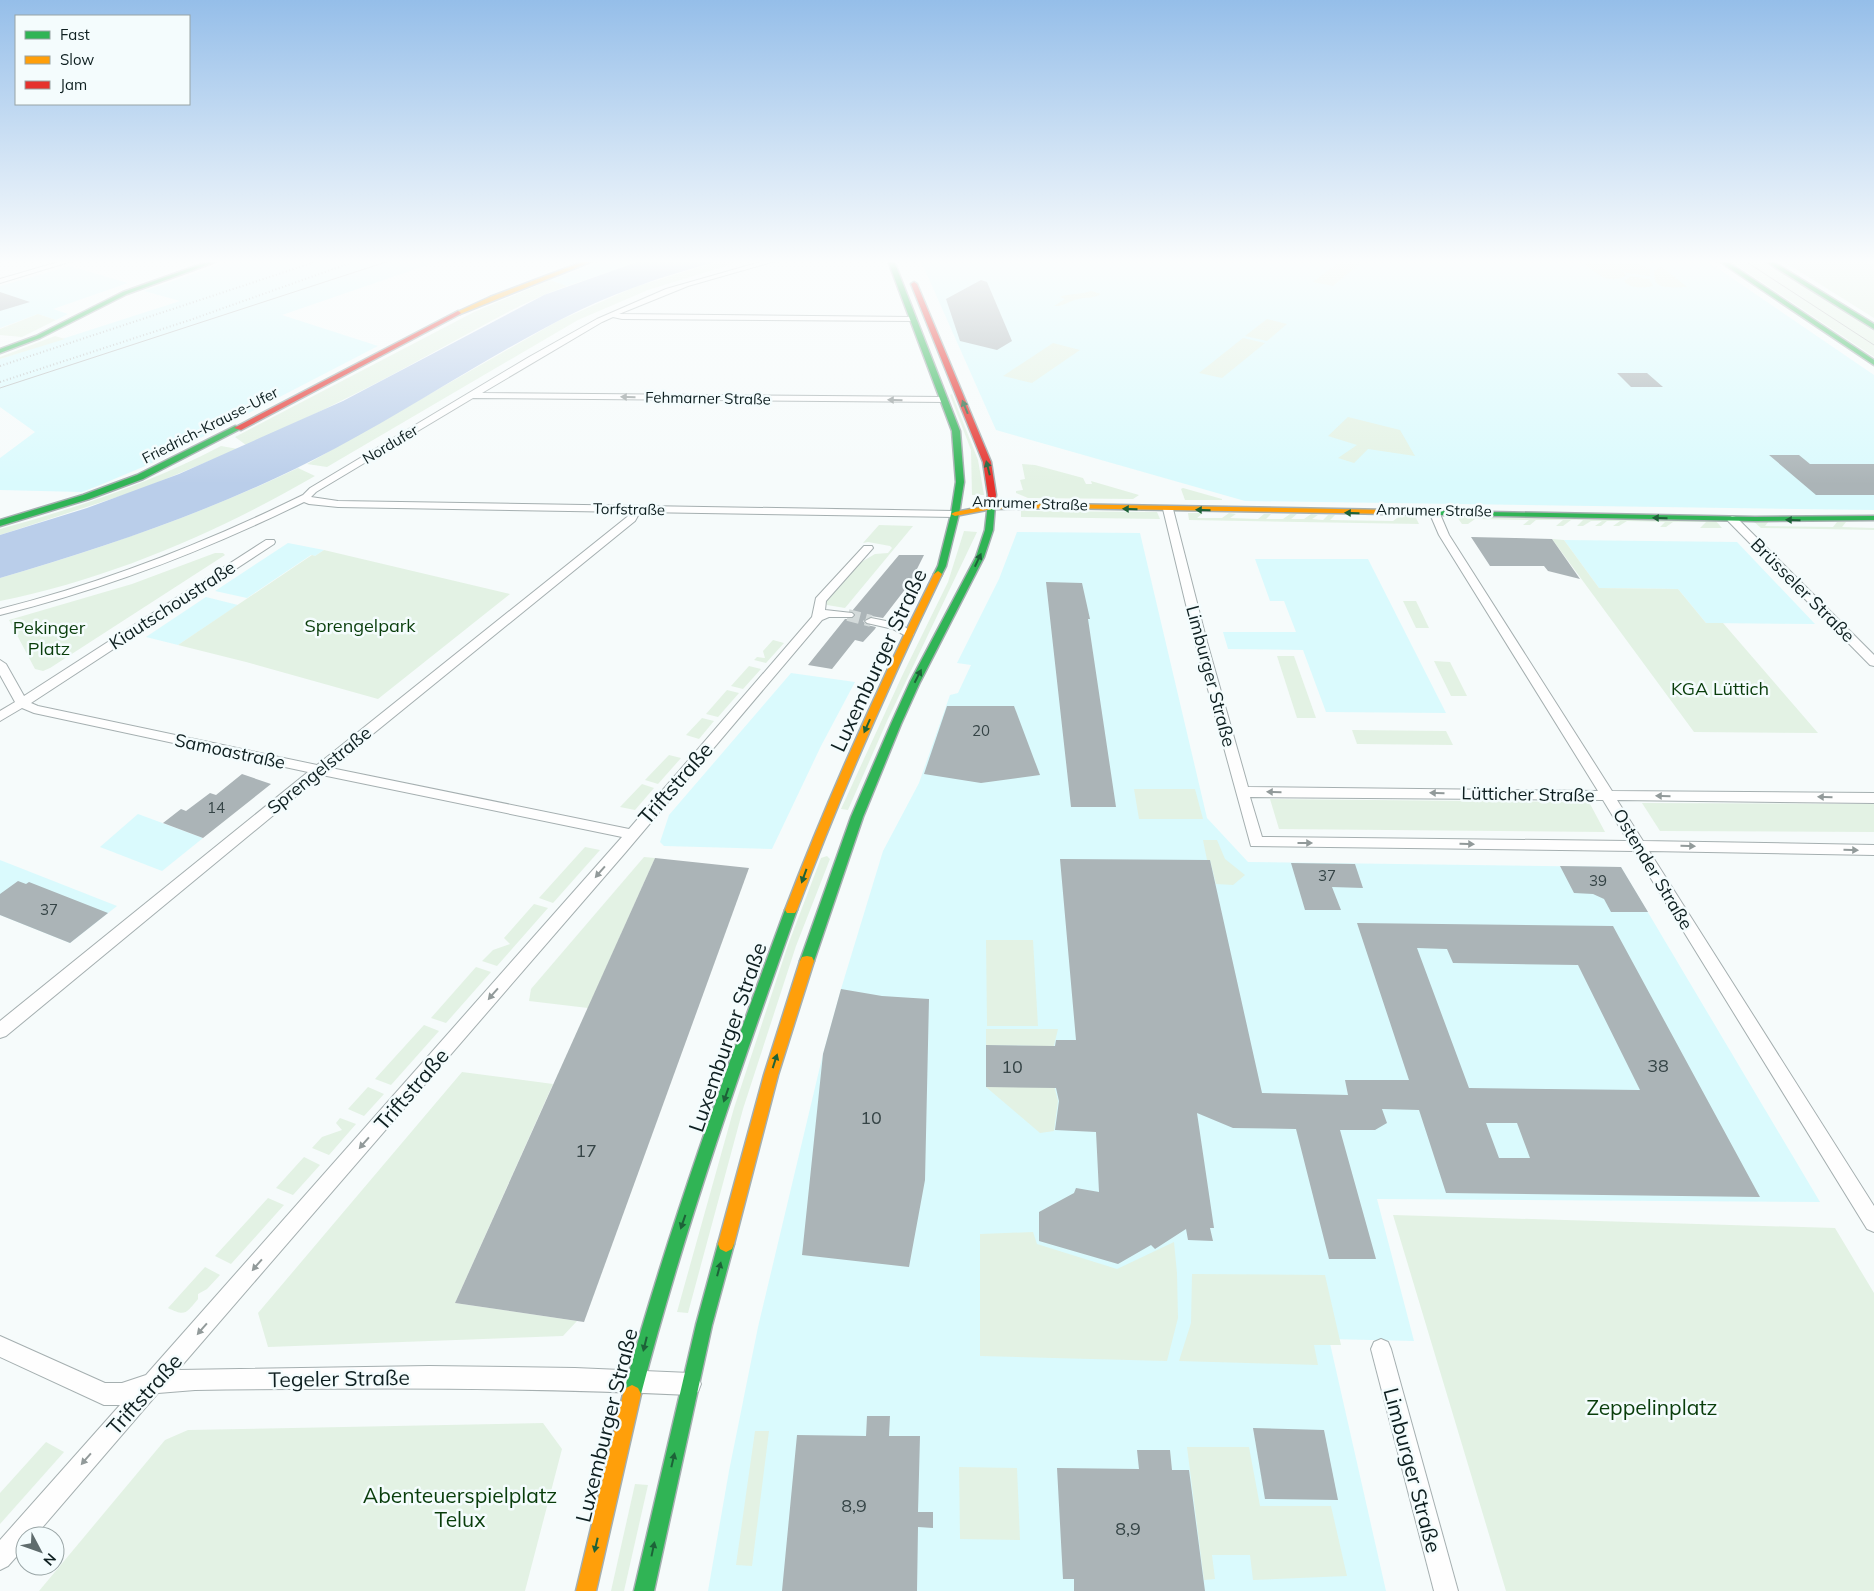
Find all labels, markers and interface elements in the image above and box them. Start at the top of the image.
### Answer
legend [15,15,190,105]
text: Fast [60,25,90,44]
text: Slow [60,50,94,69]
text: Jam [60,75,87,94]
street label: Friedrich-Krause-Ufer [139,382,282,468]
street label: Fehmarner Straße [645,387,771,409]
one-way arrow [620,393,636,401]
one-way arrow [887,396,903,404]
one-way arrow [960,400,968,414]
street label: Nordufer [359,420,422,468]
one-way arrow [984,460,992,476]
street label: Amrumer Straße [972,491,1088,515]
street label: Torfstraße [593,499,665,519]
street label: Amrumer Straße [1376,499,1492,521]
one-way arrow [1122,505,1138,513]
one-way arrow [1195,506,1211,514]
one-way arrow [1343,509,1359,517]
one-way arrow [1652,514,1668,522]
one-way arrow [1784,516,1800,524]
street label: Brüsseler Straße [1746,533,1860,647]
one-way arrow [974,553,982,567]
street label: Kiautschoustraße [105,556,239,654]
street label: Luxemburger Straße [824,564,932,756]
street label: Limburger Straße [1181,603,1241,749]
park label: Sprengelpark [304,614,416,637]
park label: Pekinger Platz [13,616,86,660]
one-way arrow [914,669,922,683]
park label: KGA Lüttich [1671,677,1769,700]
one-way arrow [863,719,871,733]
street label: Sprengelstraße [262,721,376,819]
house number: 20 [972,721,990,740]
street label: Samoastraße [173,728,287,774]
street label: Triftstraße [632,737,718,829]
street label: Lütticher Straße [1461,781,1595,807]
one-way arrow [1266,788,1282,796]
one-way arrow [1429,789,1445,797]
one-way arrow [1655,791,1671,799]
one-way arrow [1817,793,1833,801]
house number: 14 [207,798,225,817]
street label: Ostender Straße [1608,804,1698,934]
one-way arrow [1297,839,1313,847]
one-way arrow [1460,840,1476,848]
one-way arrow [1681,842,1697,850]
one-way arrow [1843,846,1859,854]
one-way arrow [595,865,606,878]
house number: 37 [1318,866,1336,885]
one-way arrow [800,869,808,884]
house number: 39 [1589,871,1607,890]
house number: 37 [40,900,58,919]
street label: Luxemburger Straße [682,939,772,1135]
one-way arrow [488,987,499,1000]
street label: Triftstraße [368,1043,454,1135]
one-way arrow [772,1054,780,1069]
house number: 38 [1647,1054,1669,1077]
house number: 10 [1001,1055,1023,1078]
one-way arrow [722,1088,730,1103]
house number: 10 [860,1106,882,1129]
one-way arrow [358,1136,369,1149]
house number: 17 [575,1139,597,1162]
one-way arrow [679,1215,687,1230]
one-way arrow [251,1259,263,1271]
one-way arrow [715,1261,723,1276]
one-way arrow [196,1322,207,1335]
street label: Luxemburger Straße [569,1325,643,1525]
one-way arrow [641,1336,649,1351]
street label: Triftstraße [101,1348,187,1440]
street label: Tegeler Straße [268,1364,410,1392]
street label: Limburger Straße [1379,1385,1447,1555]
park label: Zeppelinplatz [1586,1394,1718,1420]
one-way arrow [81,1452,92,1465]
one-way arrow [669,1453,677,1468]
park label: Abenteuerspielplatz Telux [363,1482,557,1532]
house number: 8,9 [841,1494,867,1517]
house number: 8,9 [1115,1517,1141,1540]
north arrow [15,1526,65,1576]
one-way arrow [592,1538,600,1553]
one-way arrow [649,1542,657,1557]
text: N [40,1550,60,1569]

